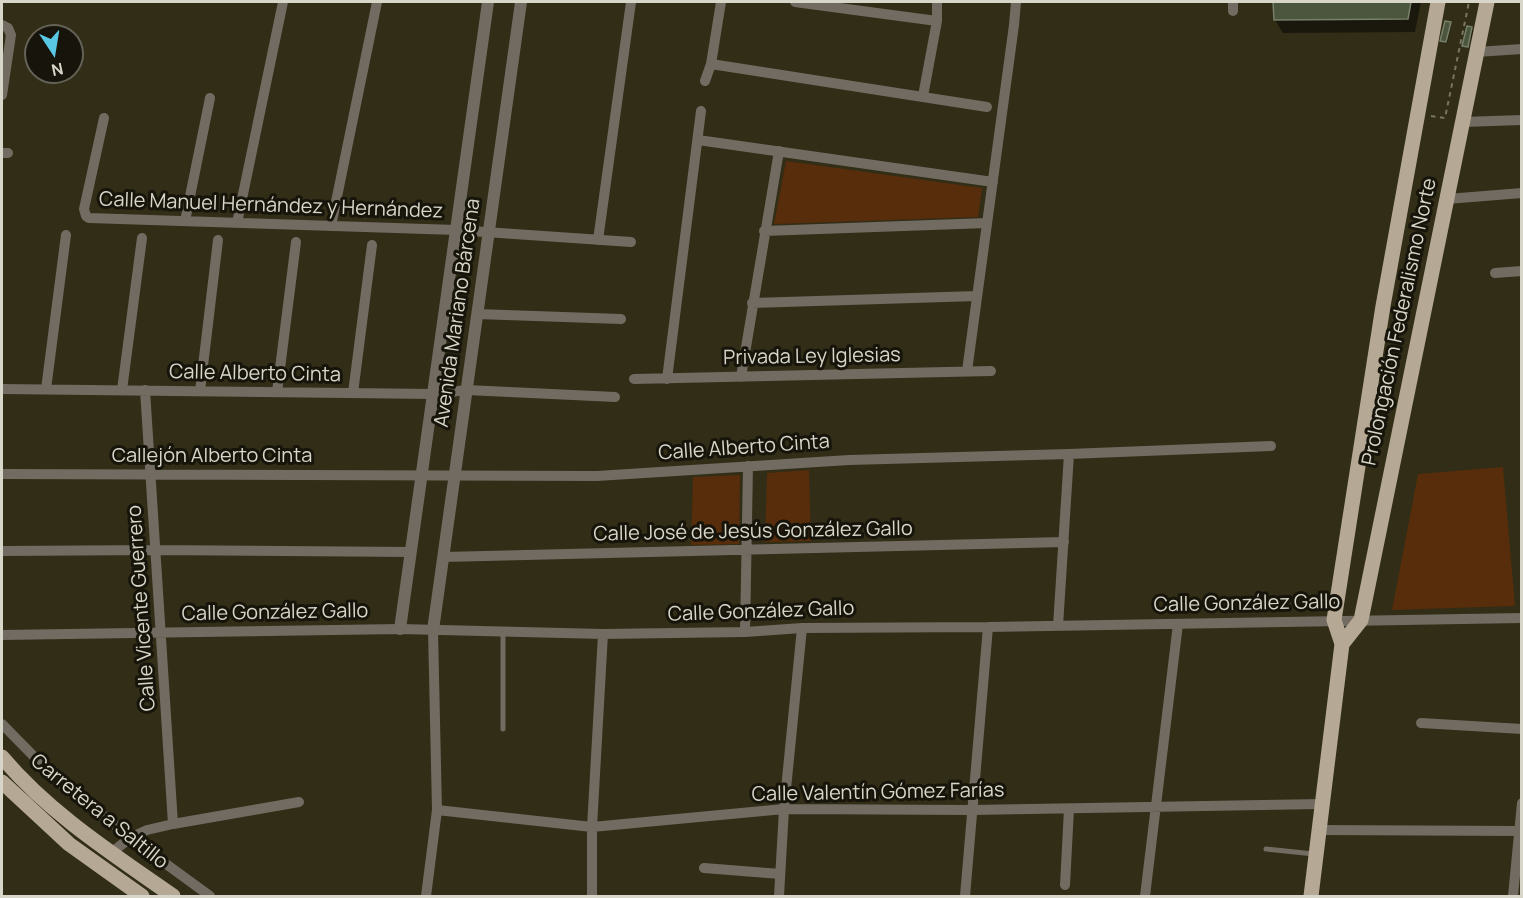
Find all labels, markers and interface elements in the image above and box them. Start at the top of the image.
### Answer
north arrow [24,24,84,84]
text: N [49,58,65,82]
street label: Prolongación Federalismo Norte [1358,176,1442,468]
street label: Calle Manuel Hernández y Hernández [99,188,443,224]
street label: Avenida Mariano Bárcena [430,197,486,429]
street label: Privada Ley Iglesias [723,343,901,371]
street label: Calle Alberto Cinta [169,361,341,387]
street label: Calle Alberto Cinta [657,430,831,466]
street label: Callejón Alberto Cinta [112,444,312,468]
street label: Calle Vicente Guerrero [123,504,161,712]
street label: Calle José de Jesús González Gallo [593,517,913,547]
street label: Calle González Gallo [1153,590,1341,618]
street label: Calle González Gallo [667,597,855,627]
street label: Calle González Gallo [181,599,369,627]
street label: Carretera a Saltillo [26,749,172,875]
street label: Calle Valentín Gómez Farías [752,779,1004,807]

